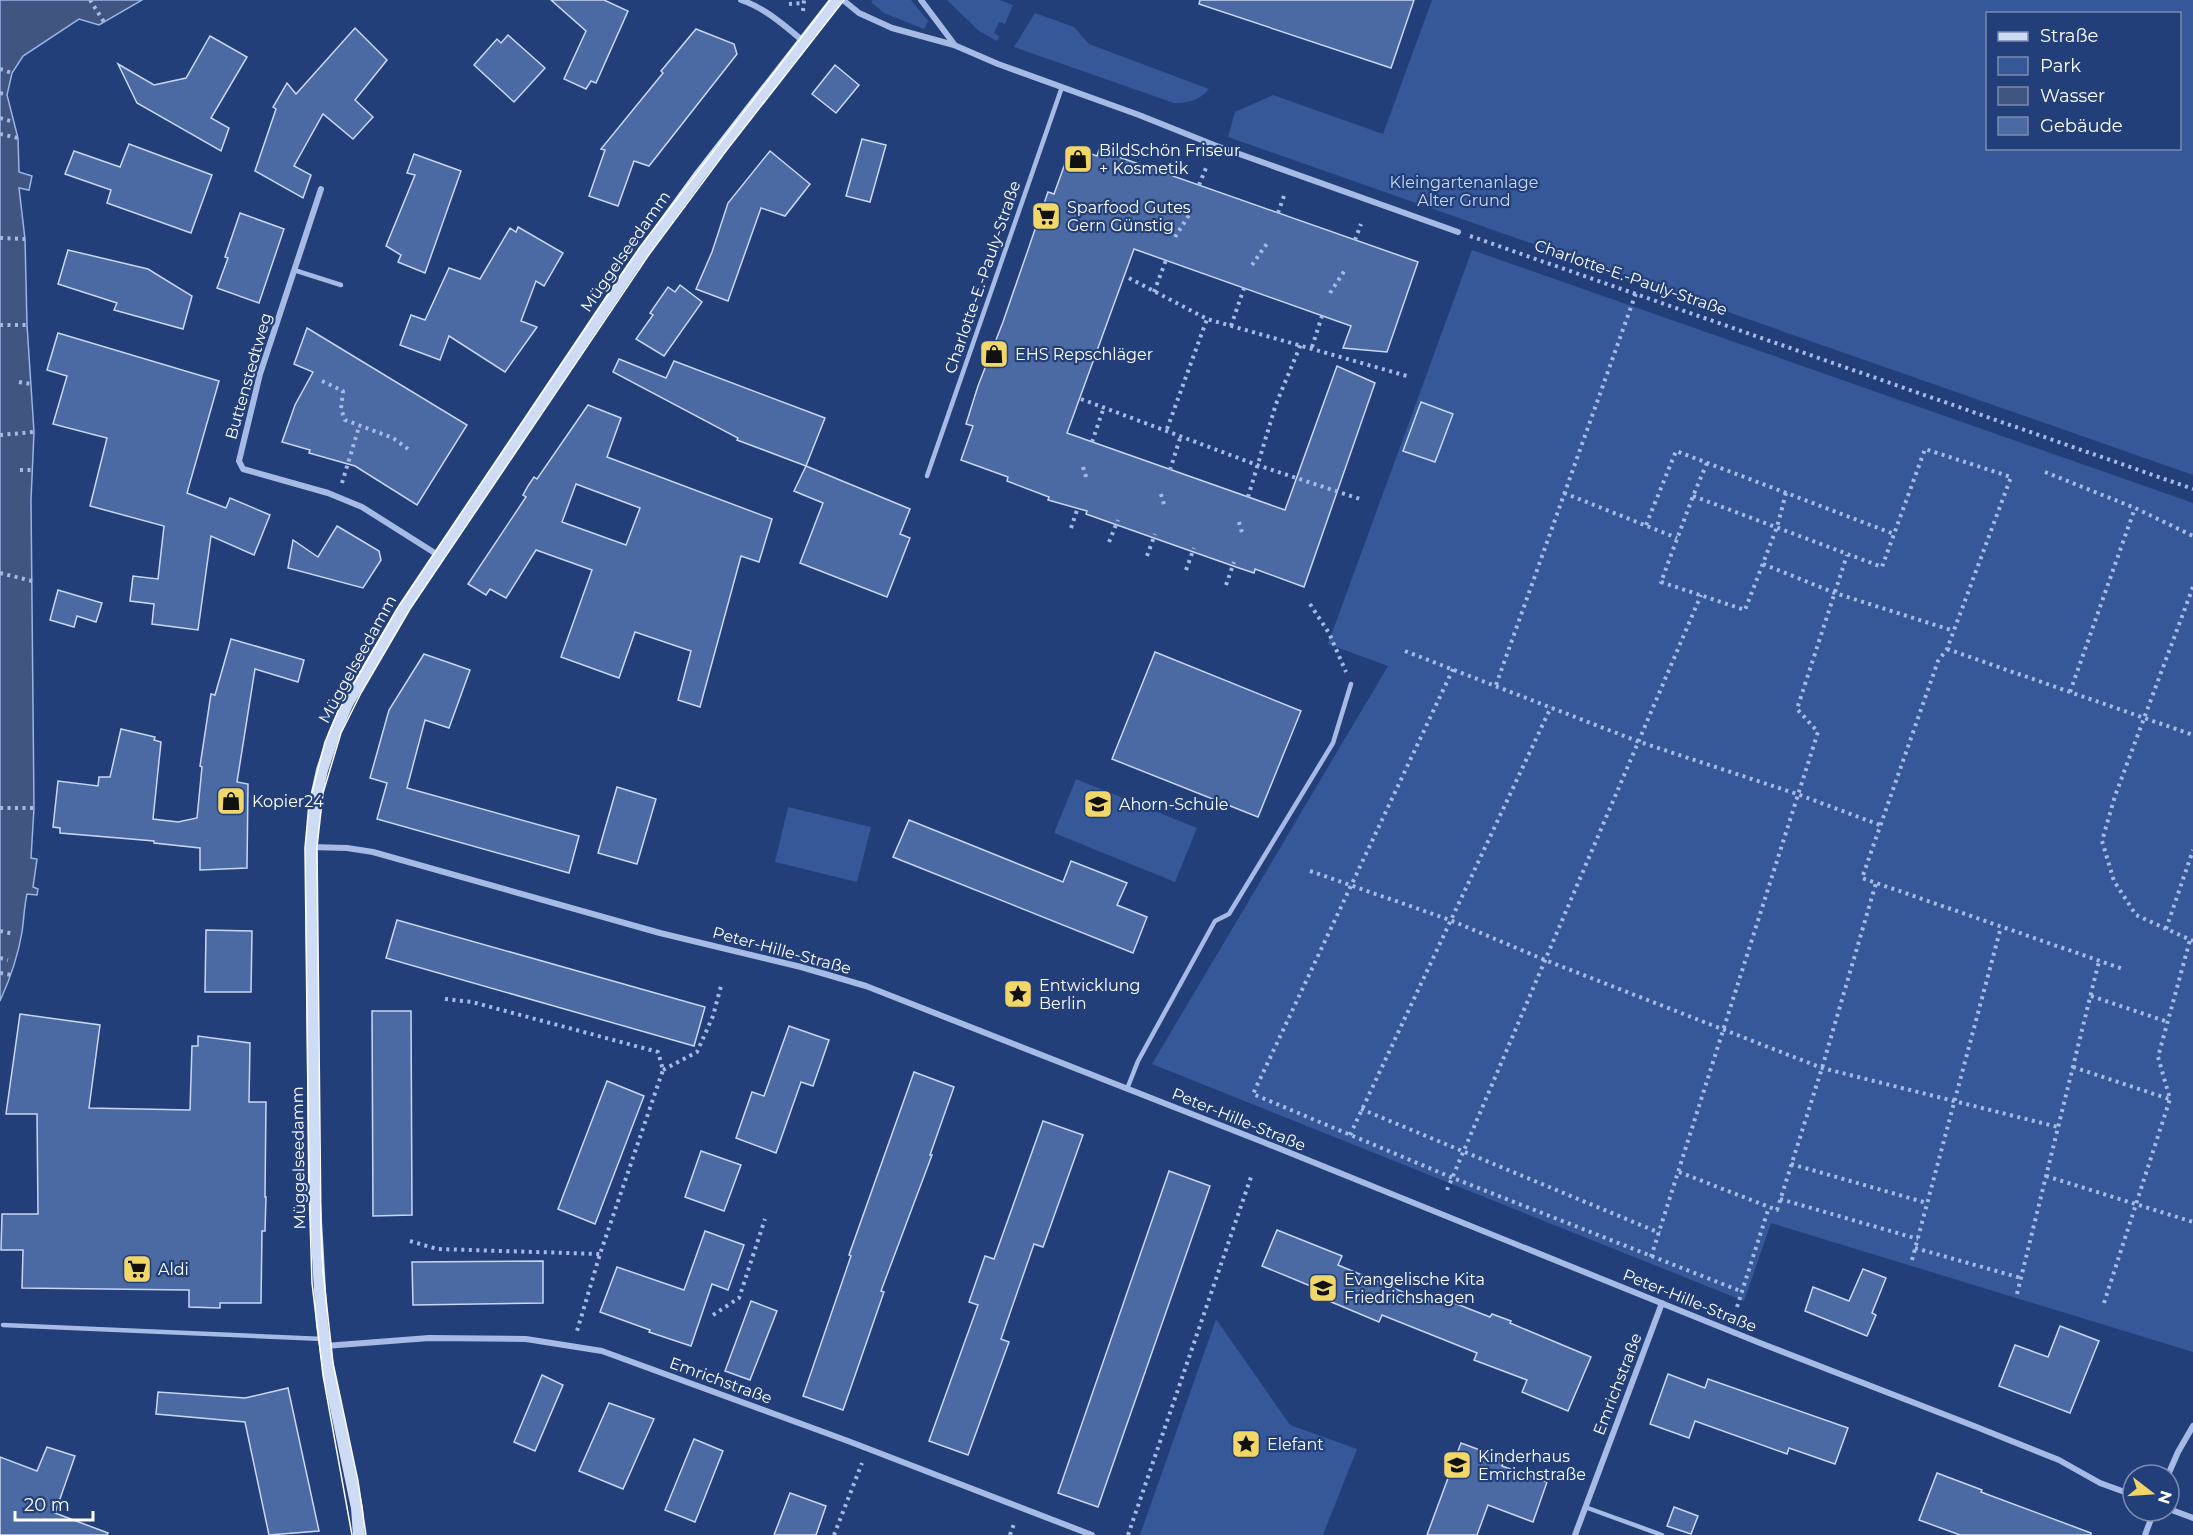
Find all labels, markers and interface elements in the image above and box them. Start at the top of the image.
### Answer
legend [1986,12,2181,150]
text: Straße [2040,25,2099,47]
text: Park [2040,55,2081,77]
text: Wasser [2040,85,2105,107]
text: Gebäude [2040,115,2123,137]
place label: BildSchön Friseur + Kosmetik [1099,141,1240,178]
shop icon: BildSchön Friseur + Kosmetik [1062,143,1094,175]
park label: Kleingartenanlage Alter Grund [1390,173,1538,210]
street label: Charlotte-E.-Pauly-Straße [940,178,1024,376]
street label: Müggelseedamm [577,187,674,315]
place label: Sparfood Gutes Gern Günstig [1067,198,1191,235]
supermarket icon: Sparfood Gutes Gern Günstig [1030,200,1062,232]
street label: Charlotte-E.-Pauly-Straße [1532,235,1730,319]
street label: Buttenstedtweg [221,311,276,442]
shop icon: EHS Repschläger [978,338,1010,370]
place label: EHS Repschläger [1015,345,1153,364]
street label: Müggelseedamm [314,592,400,727]
shop icon: Kopier24 [215,785,247,817]
school or university icon: Ahorn-Schule [1082,788,1114,820]
place label: Kopier24 [252,792,324,811]
place label: Ahorn-Schule [1119,795,1229,814]
street label: Peter-Hille-Straße [711,923,853,978]
place label: Entwicklung Berlin [1039,976,1141,1013]
place icon: Entwicklung Berlin [1002,978,1034,1010]
street label: Peter-Hille-Straße [1169,1084,1308,1155]
street label: Müggelseedamm [288,1086,309,1230]
supermarket icon: Aldi [121,1253,153,1285]
place label: Aldi [158,1260,189,1279]
street label: Peter-Hille-Straße [1620,1265,1759,1336]
place label: Evangelische Kita Friedrichshagen [1344,1270,1485,1307]
school or university icon: Evangelische Kita Friedrichshagen [1307,1272,1339,1304]
street label: Emrichstraße [1589,1330,1646,1438]
street label: Emrichstraße [667,1353,775,1408]
place icon: Elefant [1230,1428,1262,1460]
place label: Elefant [1267,1435,1324,1454]
place label: Kinderhaus Emrichstraße [1478,1447,1586,1484]
school or university icon: Kinderhaus Emrichstraße [1441,1449,1473,1481]
north arrow [2121,1463,2181,1523]
scale bar [15,1484,93,1522]
text: N [2154,1488,2176,1506]
text: 20 m [24,1494,70,1516]

